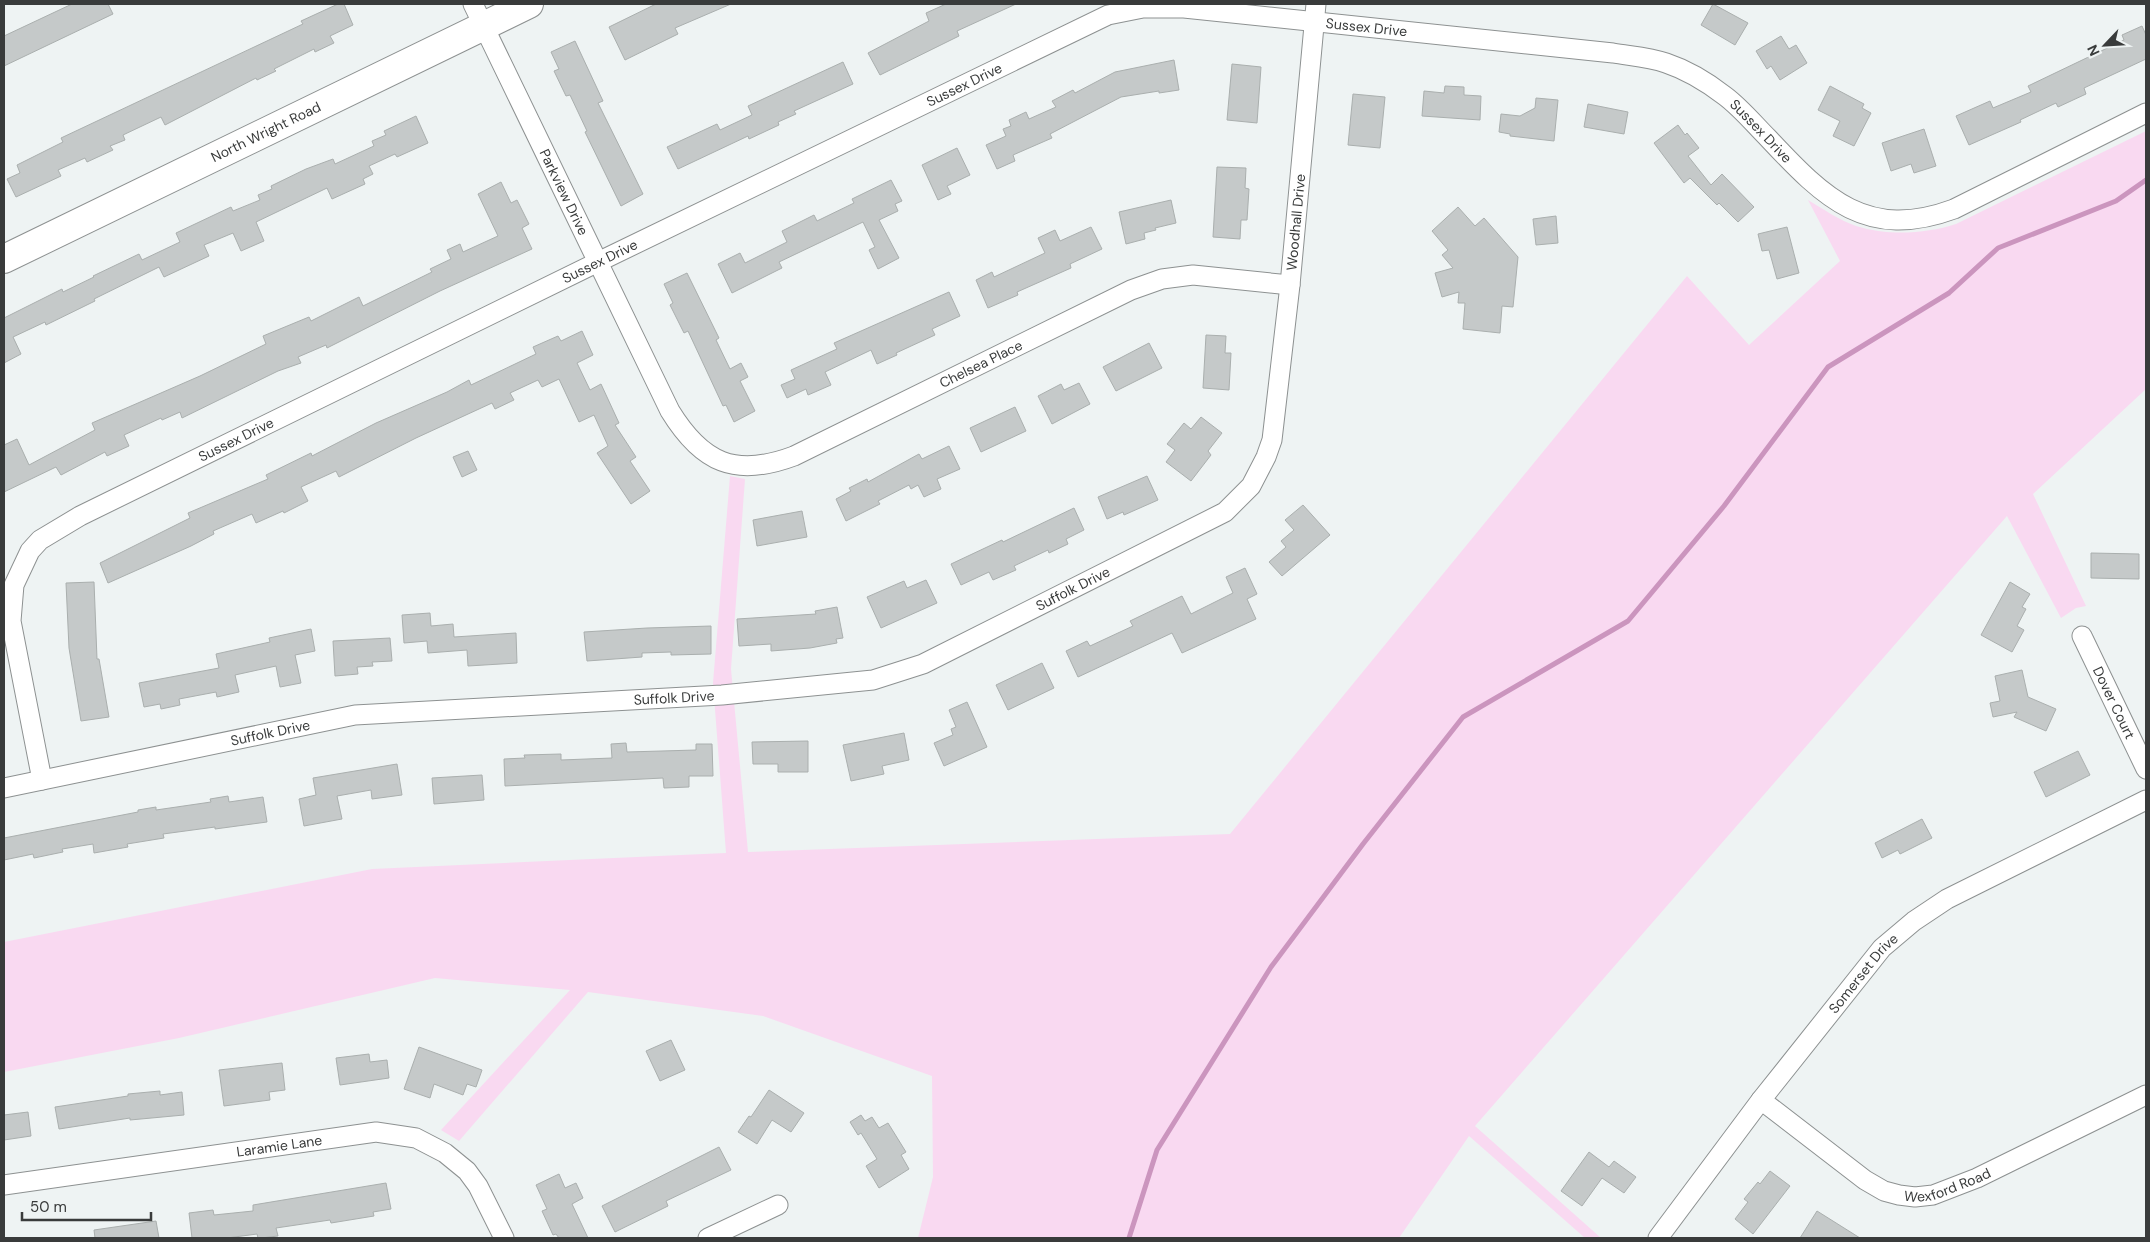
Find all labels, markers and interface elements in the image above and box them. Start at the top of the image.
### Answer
street label: Sussex Drive [1325,14,1408,40]
north arrow [2080,20,2130,70]
text: N [2083,42,2104,59]
street label: Sussex Drive [923,59,1005,111]
street label: Sussex Drive [1726,95,1796,167]
street label: North Wright Road [208,98,324,166]
street label: Parkview Drive [536,146,593,238]
street label: Woodhall Drive [1282,173,1309,271]
street label: Sussex Drive [559,235,640,287]
street label: Chelsea Place [936,336,1025,392]
street label: Sussex Drive [195,413,277,466]
street label: Suffolk Drive [1033,562,1113,615]
street label: Dover Court [2089,663,2139,742]
street label: Suffolk Drive [633,686,715,709]
street label: Suffolk Drive [229,716,312,750]
street label: Somerset Drive [1824,929,1902,1017]
street label: Laramie Lane [235,1131,323,1161]
street label: Wexford Road [1903,1164,1994,1206]
scale bar [22,1190,151,1222]
text: 50 m [30,1197,67,1217]

